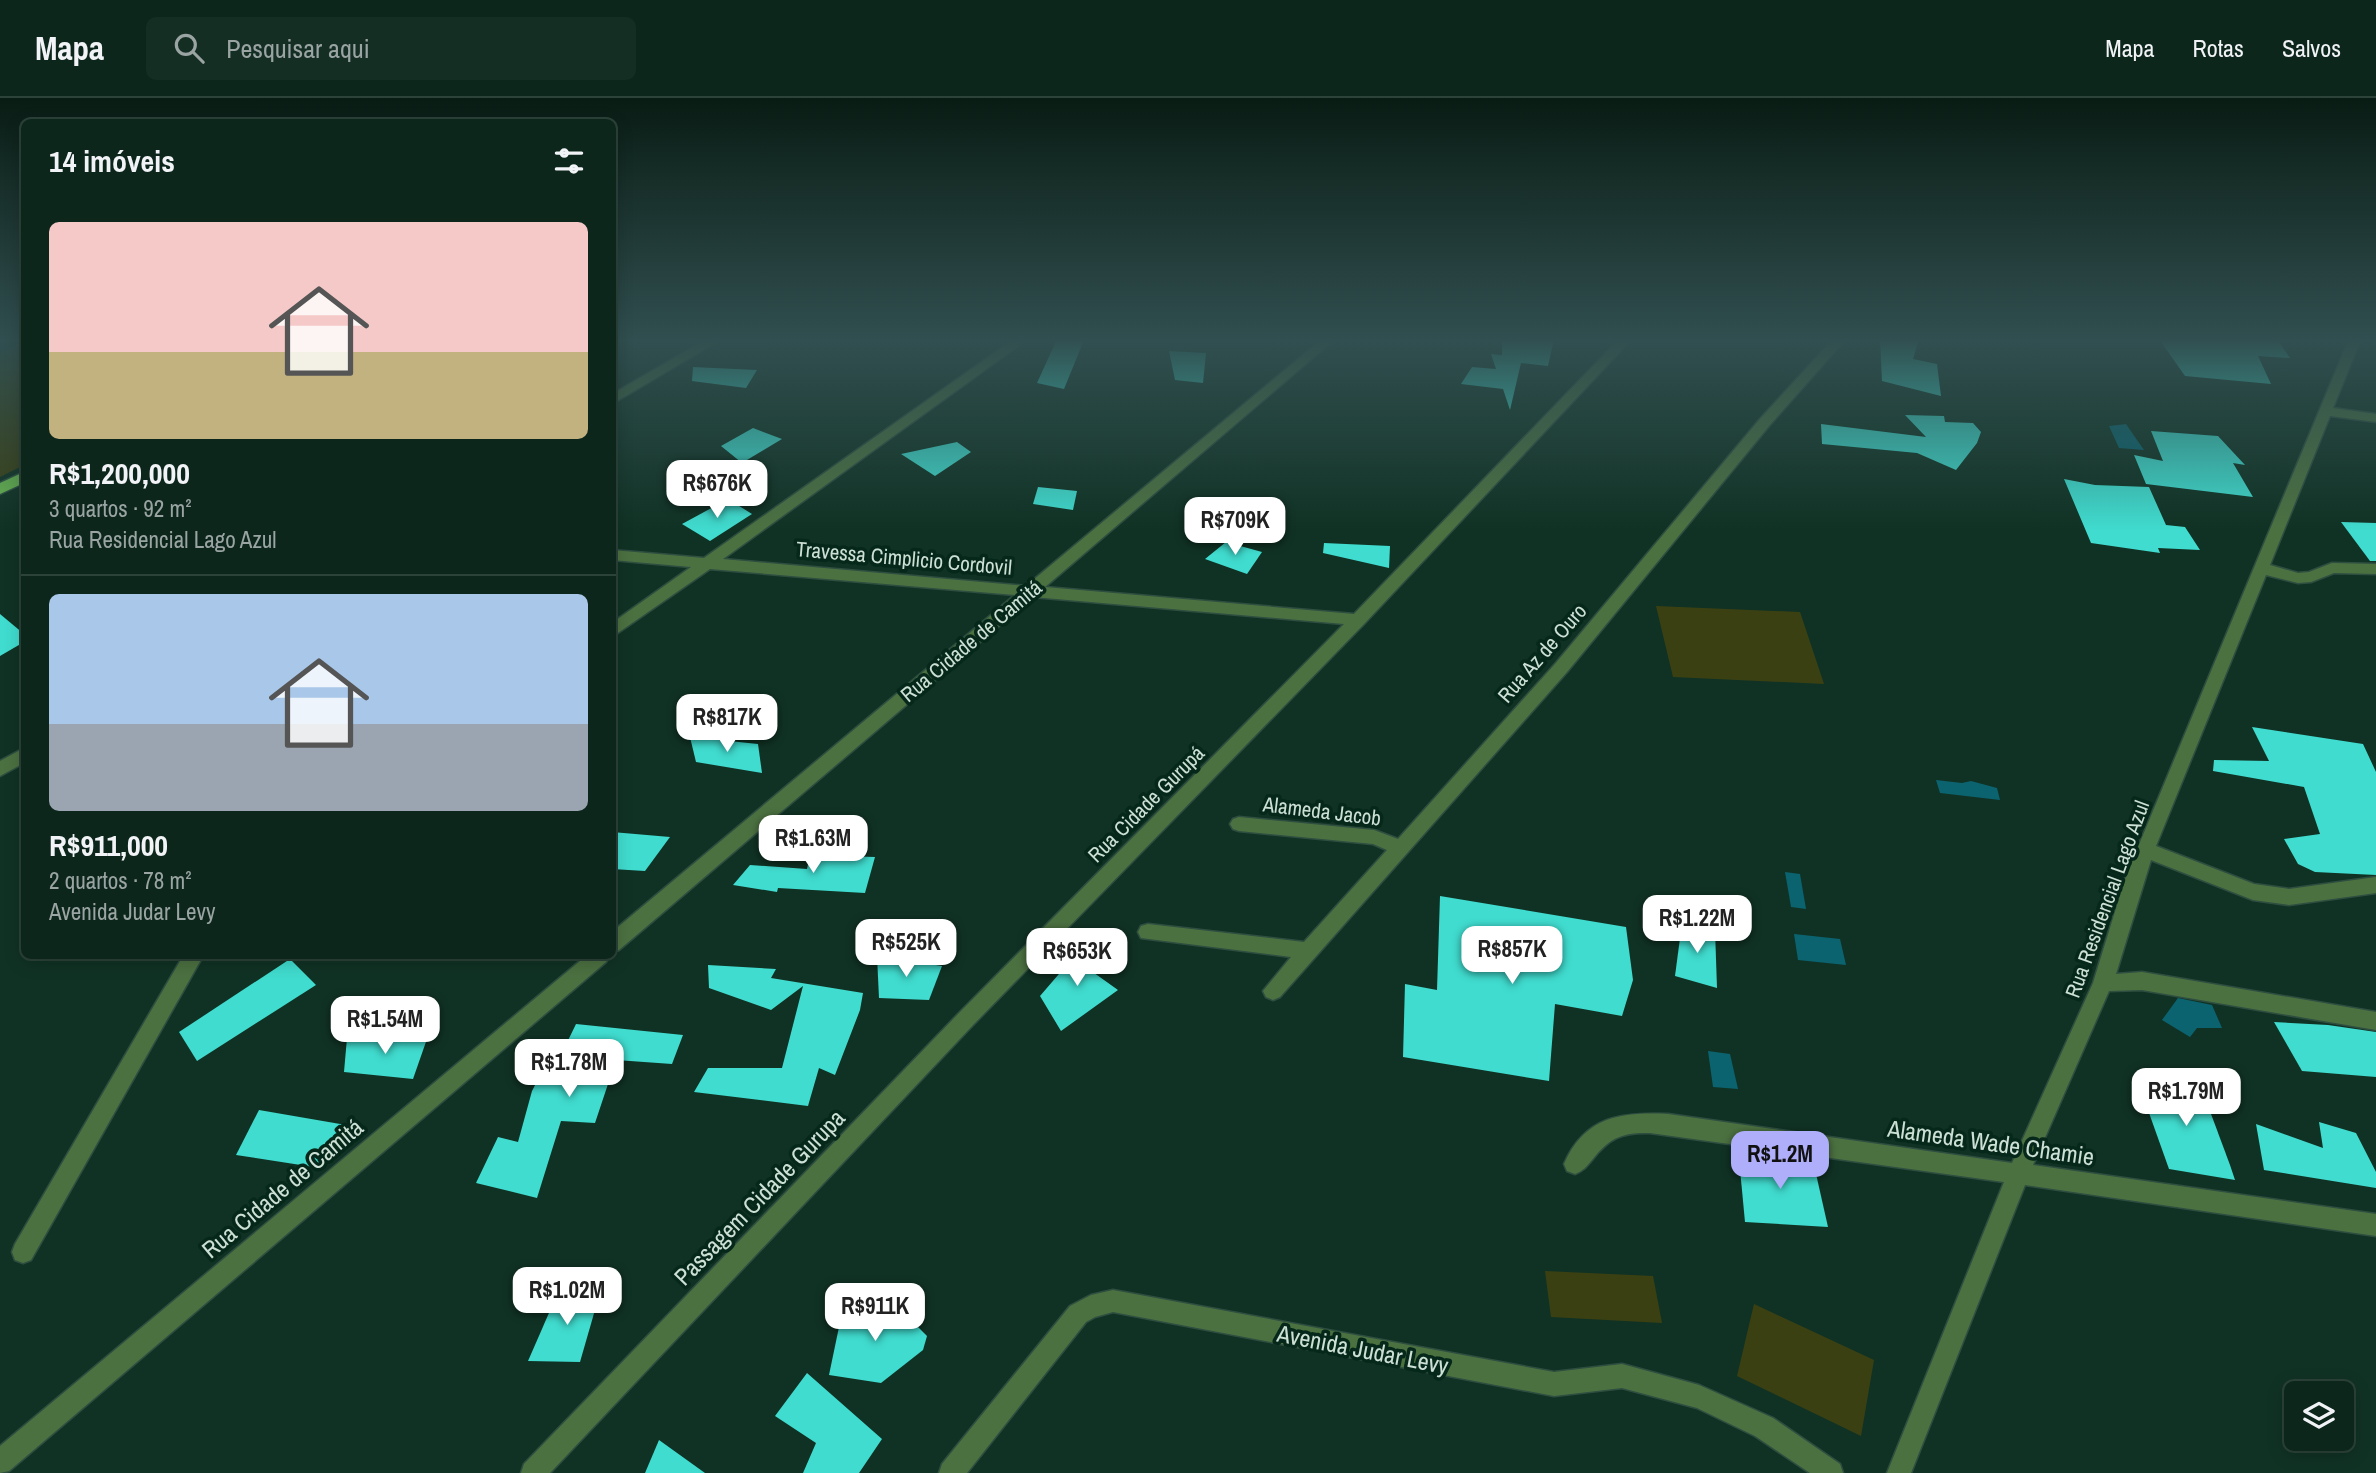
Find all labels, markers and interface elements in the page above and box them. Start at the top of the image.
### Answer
search box [146,17,636,80]
text: Mapa [35,26,104,70]
icon: search [170,29,208,67]
text: Pesquisar aqui [226,31,370,66]
text: Mapa [2105,32,2155,64]
text: Rotas [2193,32,2244,64]
text: Salvos [2282,32,2341,64]
text: 14 imóveis [49,141,175,181]
icon: filters [550,142,588,180]
icon: home [256,268,382,394]
text: R$1,200,000 [49,453,190,493]
pin: R$676K [660,460,774,520]
text: R$676K [682,467,752,498]
text: 3 quartos · 92 m² [49,493,192,524]
pin: R$709K [1178,498,1292,557]
text: R$709K [1200,504,1270,535]
text: Rua Residencial Lago Azul [49,524,277,555]
street label: Travessa Cimplicio Cordovil [795,534,1013,582]
street label: Rua Cidade de Camitá [894,573,1048,709]
street label: Rua Az de Ouro [1491,597,1593,709]
icon: home [256,640,382,766]
pin: R$817K [670,694,784,754]
text: R$817K [692,701,762,732]
street label: Rua Cidade Gurupá [1081,739,1211,869]
street label: Alameda Jacob [1260,789,1383,833]
street label: Rua Residencial Lago Azul [2058,796,2156,1002]
pin: R$1.63M [748,816,878,875]
text: R$1.63M [775,822,851,853]
text: R$911,000 [49,825,168,865]
text: 2 quartos · 78 m² [49,865,192,896]
text: Avenida Judar Levy [49,896,215,927]
pin: R$1.22M [1632,896,1762,955]
text: R$1.22M [1659,902,1735,933]
pin: R$525K [849,920,963,979]
text: R$525K [871,926,941,957]
pin: R$857K [1455,926,1569,986]
pin: R$653K [1020,928,1134,988]
text: R$857K [1477,933,1547,964]
text: R$653K [1042,935,1112,966]
pin: R$1.54M [320,996,450,1056]
text: R$1.54M [347,1003,423,1034]
pin: R$1.78M [504,1040,634,1099]
text: R$1.78M [531,1046,607,1077]
pin: R$1.79M [2121,1068,2251,1128]
text: R$1.79M [2148,1075,2224,1106]
street label: Passagem Cidade Gurupa [667,1102,851,1292]
street label: Rua Cidade de Camitá [195,1111,369,1265]
street label: Alameda Wade Chamie [1885,1112,2096,1172]
pin: R$1.2M [1723,1132,1837,1191]
text: R$1.2M [1747,1138,1813,1169]
pin: R$1.02M [502,1268,632,1327]
text: R$1.02M [529,1274,605,1305]
pin: R$911K [818,1284,932,1343]
text: R$911K [841,1290,909,1321]
street label: Avenida Judar Levy [1274,1317,1451,1381]
map controls [2284,1381,2354,1451]
button: layers [2284,1381,2354,1451]

